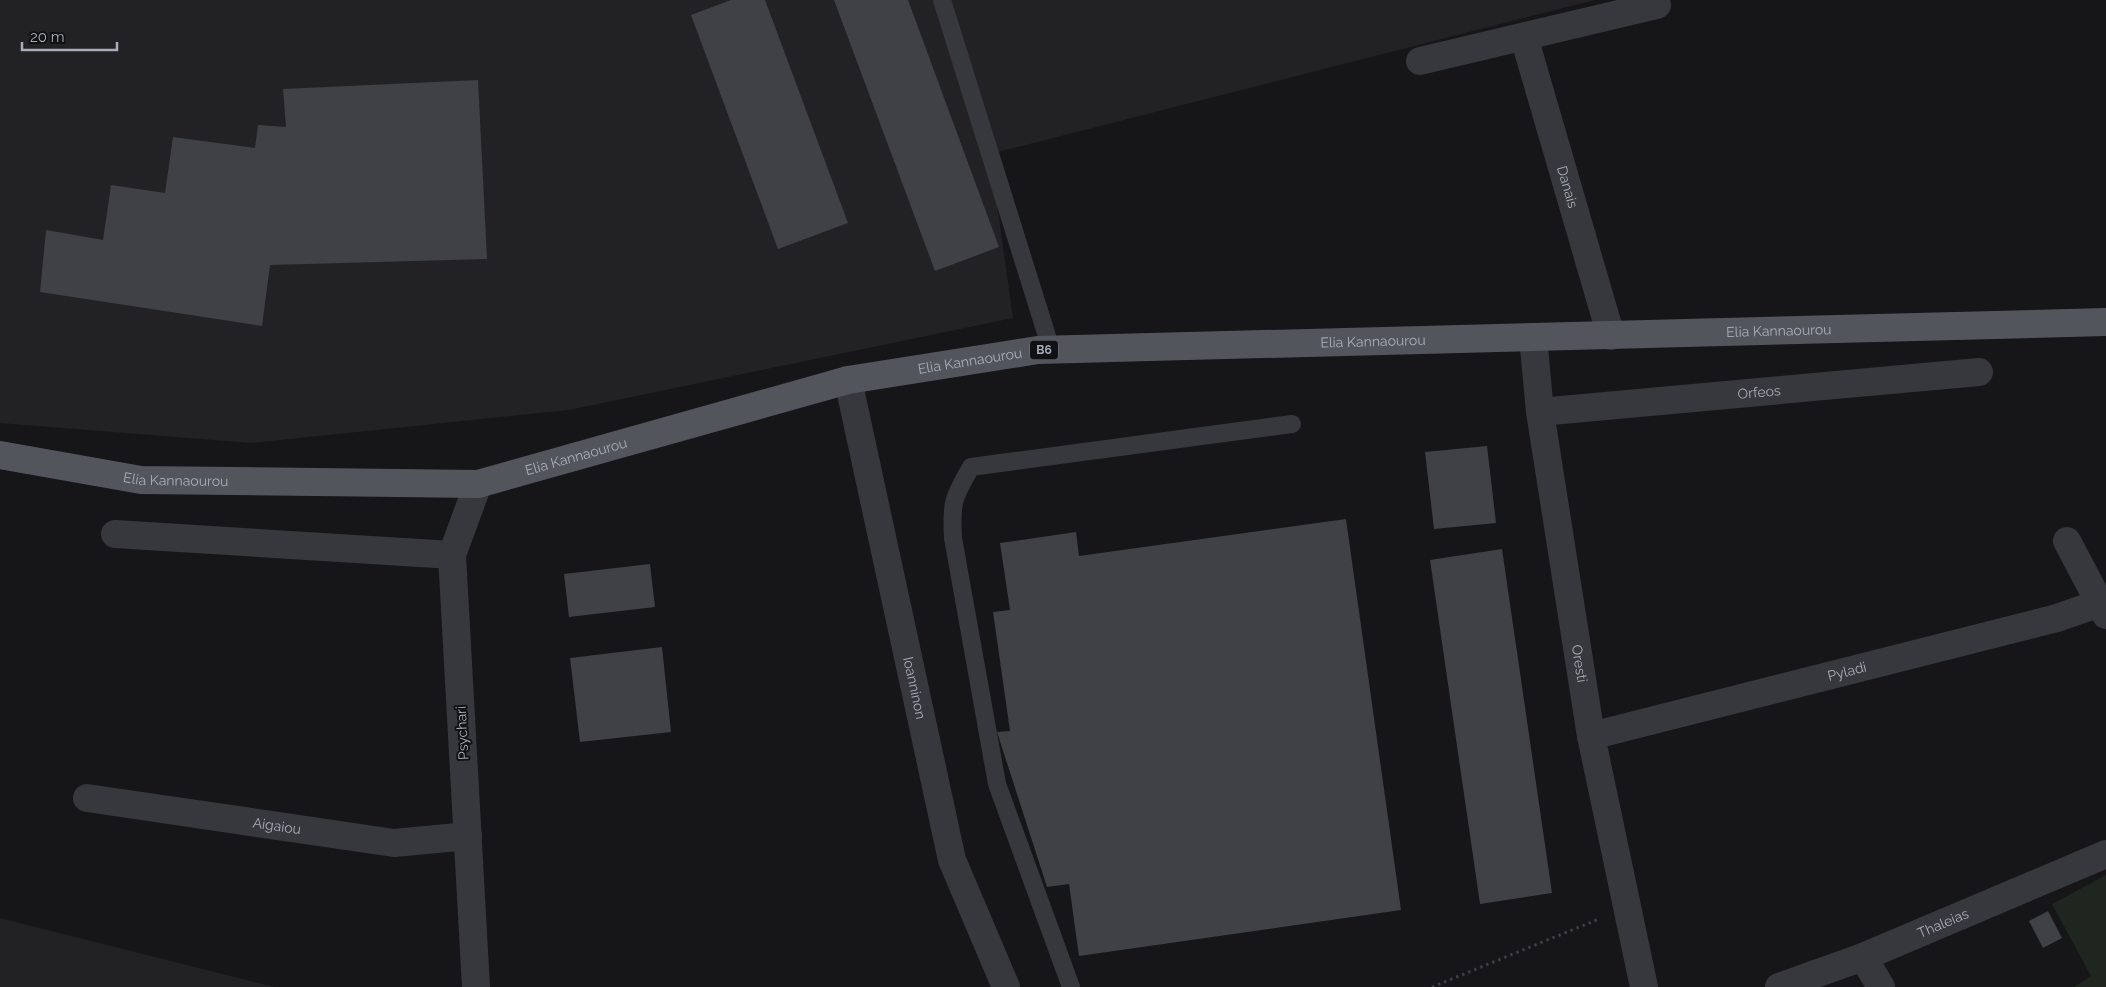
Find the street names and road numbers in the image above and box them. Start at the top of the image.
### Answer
street label: Danais [1554,164,1581,210]
street label: Elia Kannaourou [1726,321,1832,340]
street label: Elia Kannaourou [1320,332,1426,351]
road number: B6 [1030,340,1058,360]
street label: Elia Kannaourou [917,345,1023,377]
street label: Orfeos [1737,382,1782,402]
street label: Elia Kannaourou [523,435,629,478]
street label: Elia Kannaourou [122,469,229,489]
street label: Oresti [1569,644,1590,684]
street label: Ioanninon [900,655,929,721]
street label: Pyladi [1826,659,1868,684]
street label: Psychari [453,706,471,760]
street label: Aigaiou [252,814,302,837]
street label: Thaleias [1915,905,1971,941]

